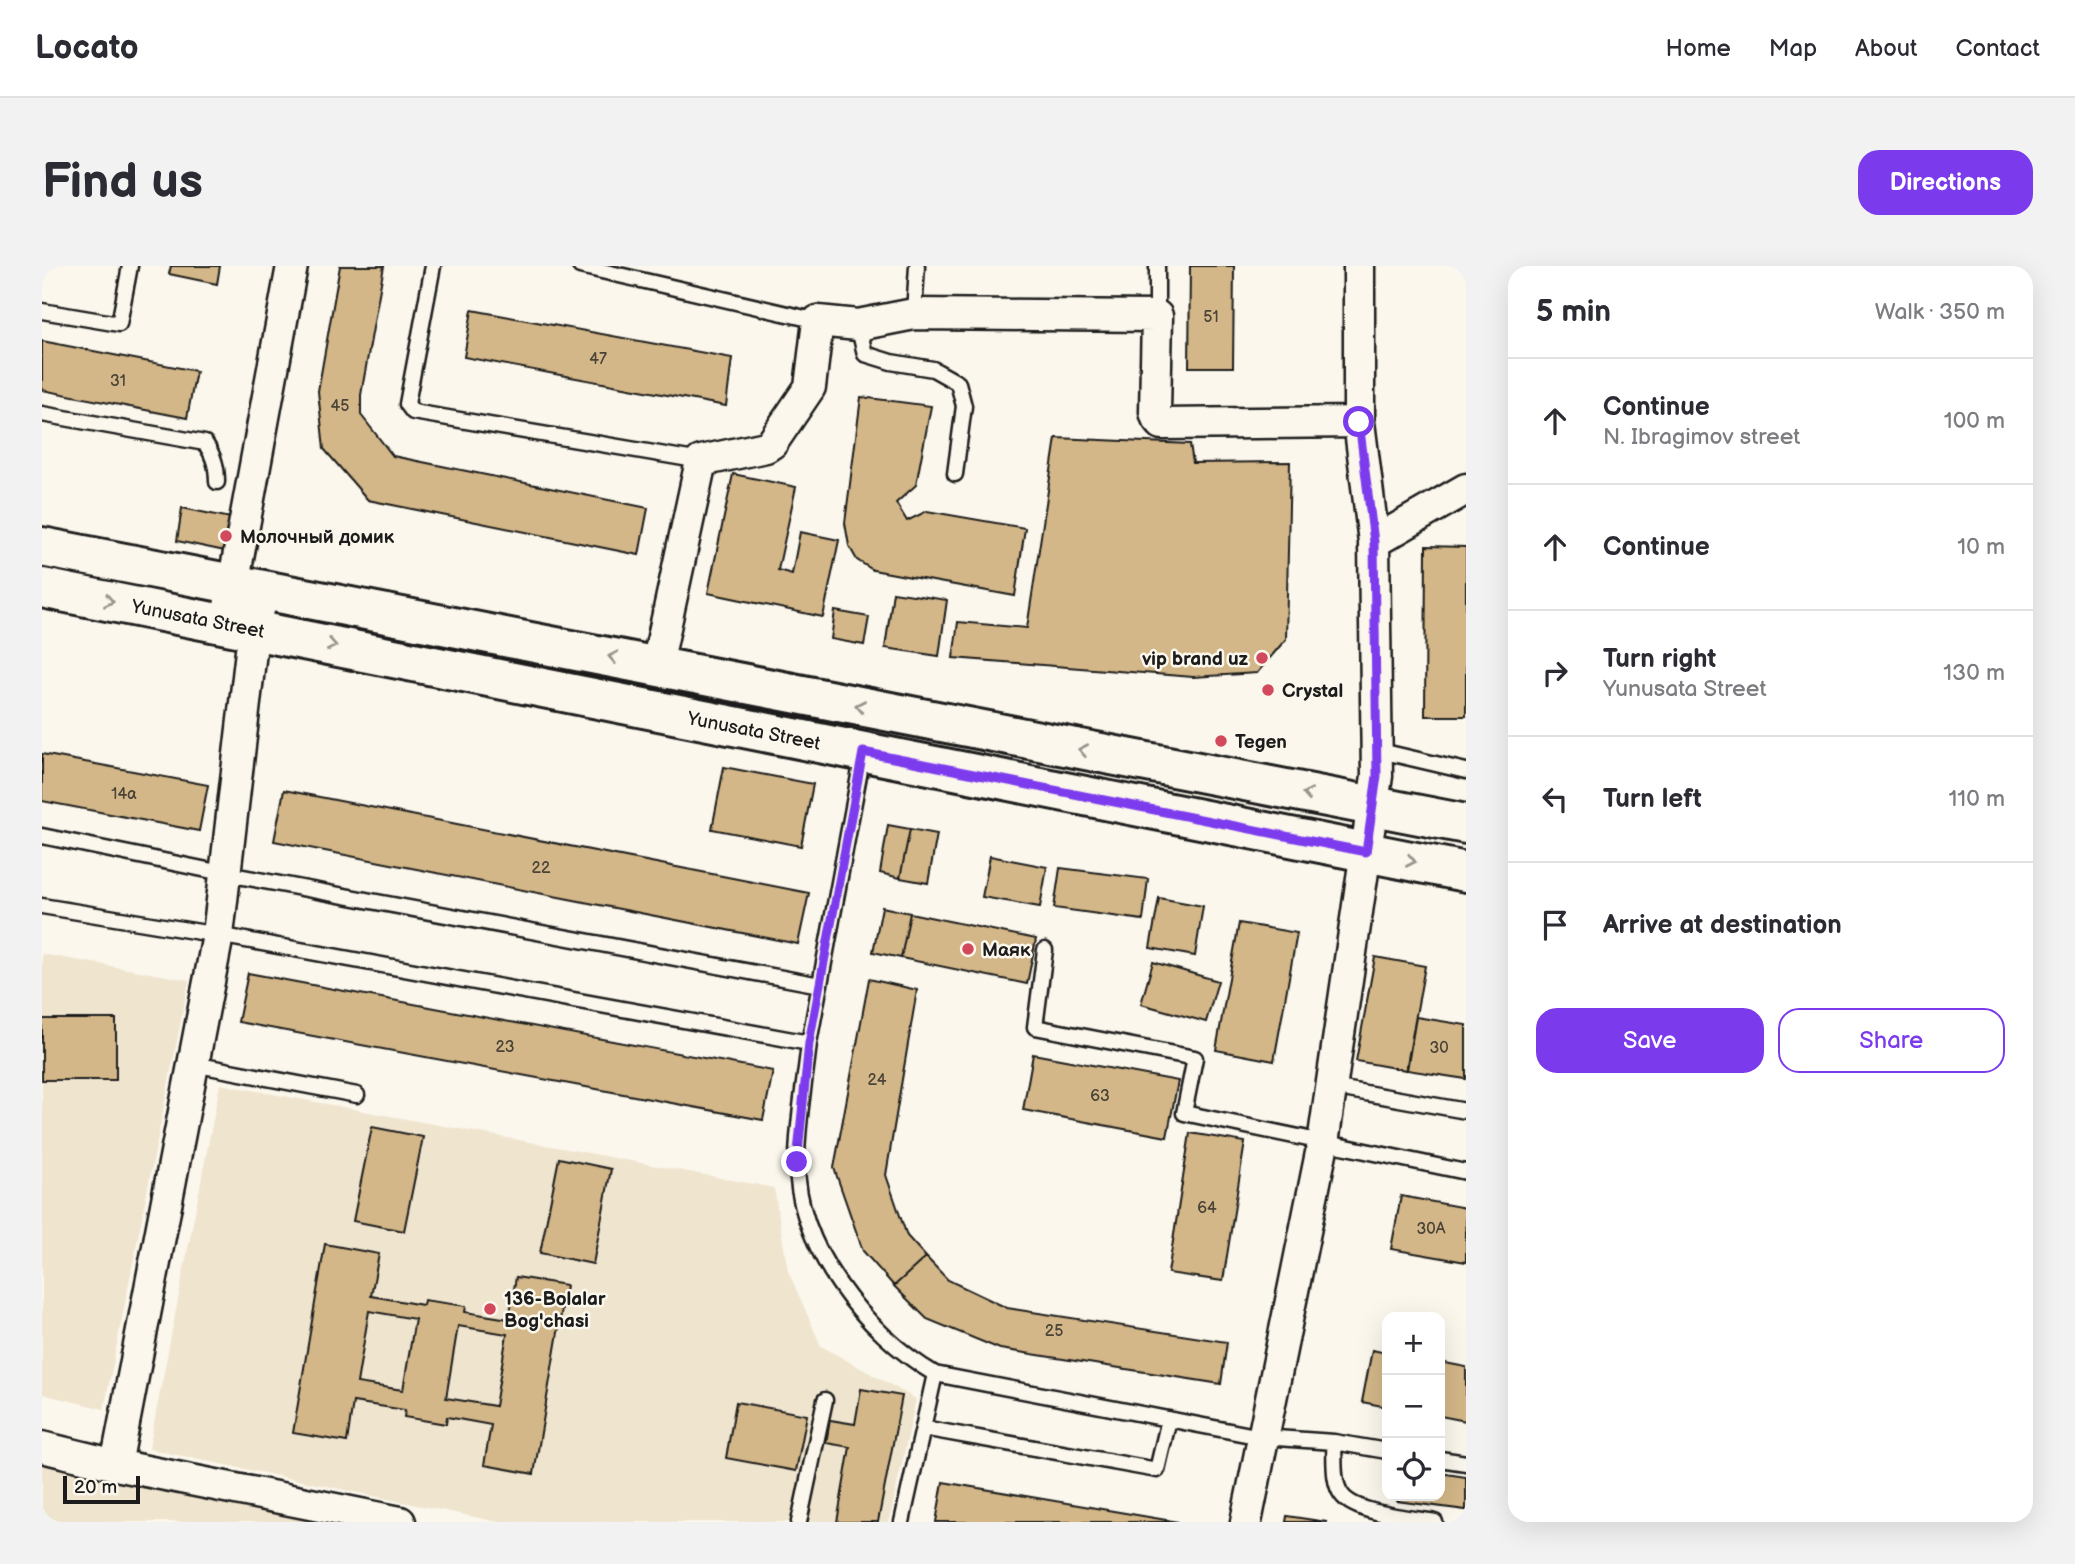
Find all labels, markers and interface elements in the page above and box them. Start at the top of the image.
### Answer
text: Locato [35,28,139,68]
text: Home [1666,34,1731,63]
text: Map [1769,34,1817,63]
text: About [1855,34,1917,63]
text: Contact [1955,34,2040,63]
button: Directions [1858,150,2033,215]
text: Find us [42,153,203,212]
text: 5 min [1536,294,1611,330]
text: Walk · 350 m [1875,298,2005,326]
house number: 51 [1203,308,1219,327]
house number: 47 [589,350,607,369]
house number: 31 [110,372,126,391]
text: Continue [1603,392,1710,423]
house number: 45 [331,397,349,416]
icon: ahead [1536,402,1574,440]
route start [1343,406,1374,437]
text: 100 m [1944,407,2005,435]
text: N. Ibragimov street [1603,423,1800,451]
place label: Молочный домик [240,526,395,549]
marker: Молочный домик [218,528,234,544]
icon: ahead [1536,528,1574,566]
text: Continue [1603,532,1710,563]
text: 10 m [1957,533,2005,561]
one-way arrow [103,592,115,607]
street label: Yunusata Street [128,595,266,644]
one-way arrow [326,637,338,652]
text: Turn right [1603,644,1716,675]
place label: vip brand uz [1141,648,1249,671]
one-way arrow [607,650,619,665]
marker: vip brand uz [1254,650,1270,666]
icon: right [1536,654,1574,692]
text: 130 m [1943,659,2005,687]
text: Yunusata Street [1603,675,1766,703]
place label: Crystal [1282,680,1343,703]
marker: Crystal [1260,682,1276,698]
one-way arrow [854,699,866,714]
street label: Yunusata Street [684,707,822,756]
place label: Tegen [1235,731,1287,754]
marker: Tegen [1213,733,1229,749]
one-way arrow [1077,743,1089,758]
icon: left [1536,780,1574,818]
text: Turn left [1603,784,1702,815]
house number: 14а [111,785,137,804]
text: 110 m [1948,785,2005,813]
one-way arrow [1301,787,1313,802]
one-way arrow [1405,852,1417,867]
house number: 22 [532,859,551,878]
icon: arrive [1536,906,1574,944]
text: Arrive at destination [1603,910,1842,941]
place label: Маяк [982,939,1031,962]
marker: Маяк [960,941,976,957]
button: Save [1536,1008,1764,1073]
button: Share [1778,1008,2005,1073]
house number: 23 [496,1038,515,1057]
house number: 30 [1429,1039,1449,1058]
house number: 24 [868,1071,887,1090]
house number: 63 [1090,1087,1110,1106]
route end [781,1146,812,1177]
house number: 64 [1197,1199,1217,1218]
house number: 30А [1417,1220,1446,1239]
place label: 136-Bolalar Bog'chasi [504,1288,606,1333]
marker: 136-Bolalar Bog'chasi [482,1301,498,1317]
map controls [1382,1312,1445,1501]
button: + [1382,1312,1445,1375]
house number: 25 [1045,1322,1063,1341]
button: − [1382,1375,1445,1438]
button: locate [1382,1438,1445,1501]
scale bar [63,1473,140,1505]
text: 20 m [74,1476,117,1499]

